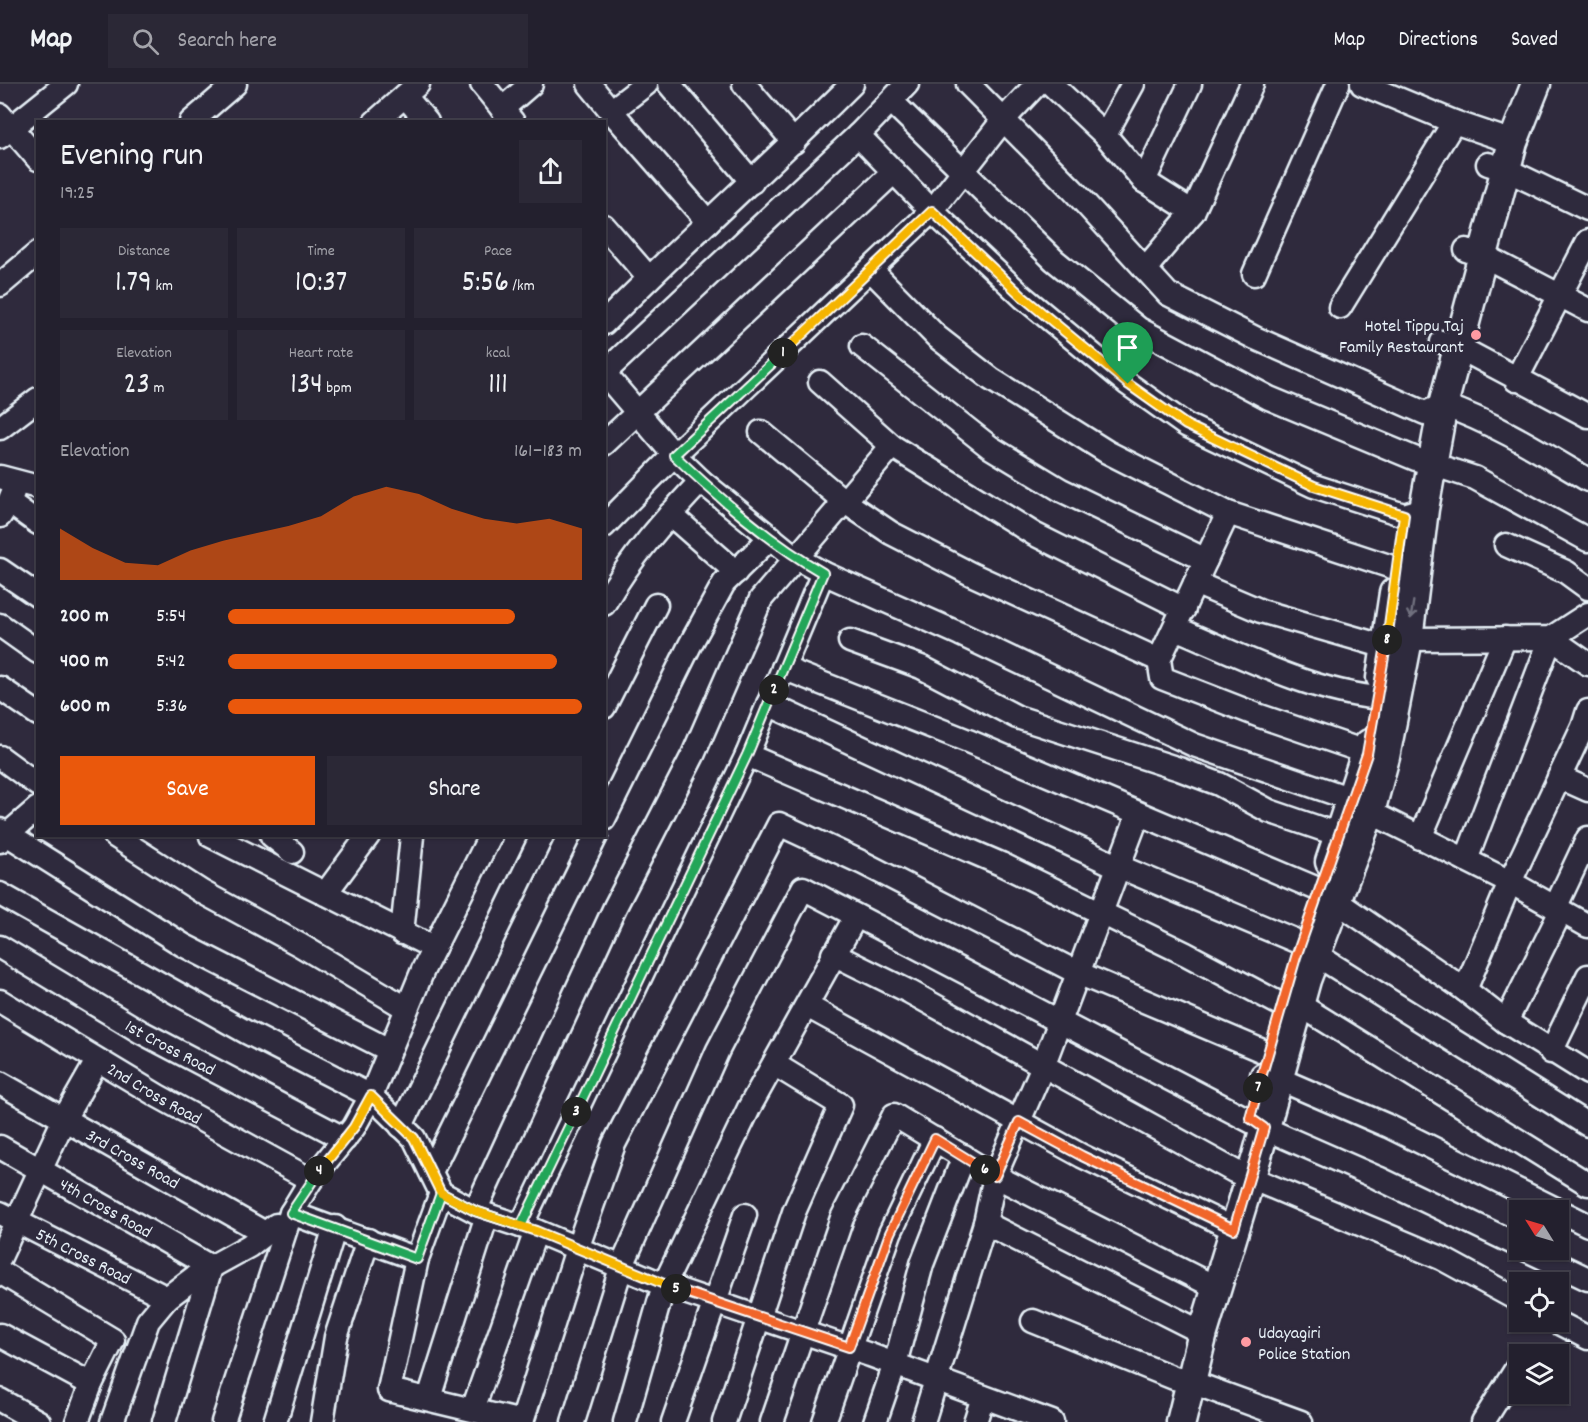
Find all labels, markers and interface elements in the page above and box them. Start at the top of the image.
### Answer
search box [108,14,528,68]
text: Map [30,21,72,61]
icon: search [129,25,162,58]
text: Search here [177,26,277,57]
text: Map [1334,26,1365,56]
text: Directions [1398,26,1478,56]
text: Saved [1511,26,1558,56]
text: Evening run [60,134,204,181]
button: share [519,140,582,203]
text: 19:25 [60,180,95,208]
text: Distance [118,240,170,263]
text: Time [307,240,335,263]
text: Pace [484,240,512,263]
text: 1.79 [115,263,152,306]
text: 10:37 [295,263,347,306]
text: 5:56 [461,263,509,306]
text: km [152,275,173,298]
text: /km [509,275,535,298]
place label: Hotel Tippu Taj Family Restaurant [1339,315,1464,361]
pin [1102,322,1153,384]
marker: Hotel Tippu Taj Family Restaurant [1469,328,1483,342]
icon: arrive [1111,331,1144,364]
pin: 1 [768,338,798,368]
text: 1 [781,341,785,364]
text: Elevation [116,342,172,365]
text: Heart rate [289,342,353,365]
text: kcal [486,342,510,365]
text: 23 [123,365,150,408]
text: 134 [290,365,323,408]
text: 111 [488,365,508,408]
text: m [150,377,165,400]
text: bpm [323,377,352,400]
text: Elevation [60,438,130,466]
text: 161–183 m [514,438,582,466]
one-way arrow [1406,599,1417,619]
text: 200 m [60,603,109,631]
text: 5:54 [156,603,186,631]
pin: 8 [1372,625,1402,655]
text: 8 [1384,628,1390,651]
text: 400 m [60,648,108,676]
text: 5:42 [156,648,186,676]
pin: 2 [759,675,789,705]
text: 2 [771,678,778,701]
text: 600 m [60,693,110,721]
text: 5:36 [156,693,187,721]
button: Save [60,756,315,825]
button: Share [327,756,582,825]
street label: 1st Cross Road [119,1015,219,1084]
street label: 2nd Cross Road [101,1058,205,1132]
pin: 7 [1243,1073,1273,1103]
text: 7 [1255,1076,1261,1099]
pin: 3 [561,1097,591,1127]
text: 3 [572,1100,580,1123]
street label: 3rd Cross Road [81,1124,183,1197]
pin: 6 [970,1155,1000,1185]
pin: 4 [304,1156,334,1186]
text: 6 [981,1158,989,1181]
text: 4 [316,1159,322,1182]
street label: 4th Cross Road [54,1173,156,1246]
north arrow [1509,1200,1569,1260]
map controls [1509,1200,1569,1404]
street label: 5th Cross Road [31,1223,135,1293]
button: locate [1509,1272,1569,1332]
pin: 5 [661,1274,691,1304]
text: 5 [672,1277,680,1300]
place label: Udayagiri Police Station [1258,1322,1350,1368]
marker: Udayagiri Police Station [1239,1335,1253,1349]
button: layers [1509,1344,1569,1404]

